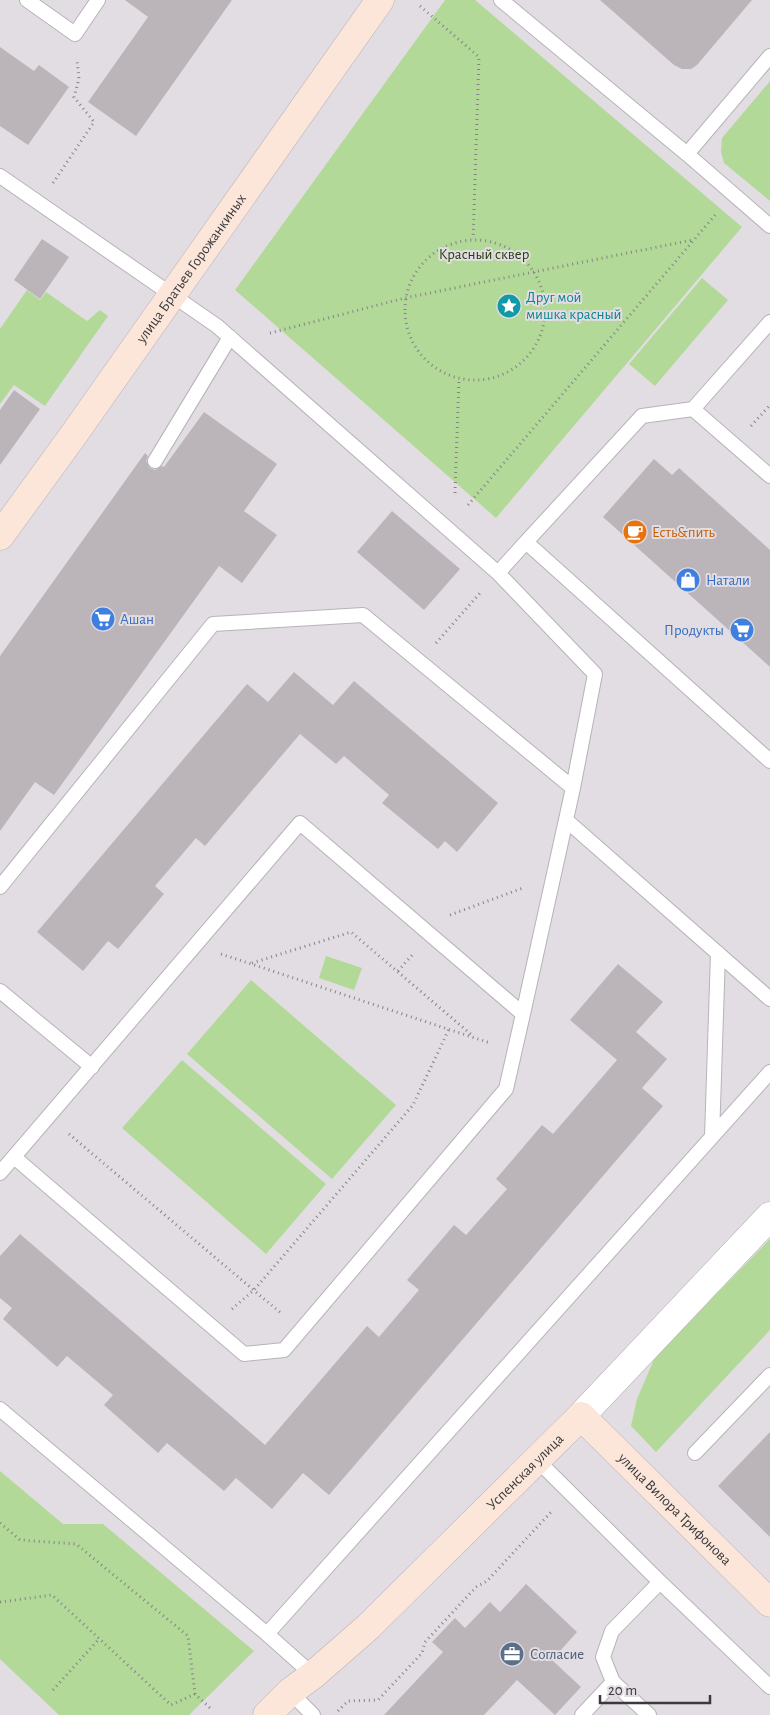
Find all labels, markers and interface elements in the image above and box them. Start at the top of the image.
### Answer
street label: улица Братьев Горожанкиных [133,191,249,347]
park label: Красный сквер [439,247,530,262]
place label: Друг мой мишка красный [526,290,622,322]
place icon: Друг мой мишка красный [496,293,522,319]
cafe icon: Есть&пить [622,519,648,545]
place label: Есть&пить [652,525,716,540]
shop icon: Натали [675,567,701,593]
place label: Натали [706,573,750,588]
supermarket icon: Ашан [90,606,116,632]
place label: Ашан [120,612,154,627]
supermarket icon: Продукты [729,617,755,643]
place label: Продукты [664,623,724,638]
street label: Успенская улица [484,1431,567,1513]
street label: улица Вилора Трифонова [614,1450,734,1568]
office icon: Согласие [499,1641,525,1667]
place label: Согласие [530,1647,584,1662]
scale bar [600,1672,710,1704]
text: 20 m [608,1683,637,1698]

